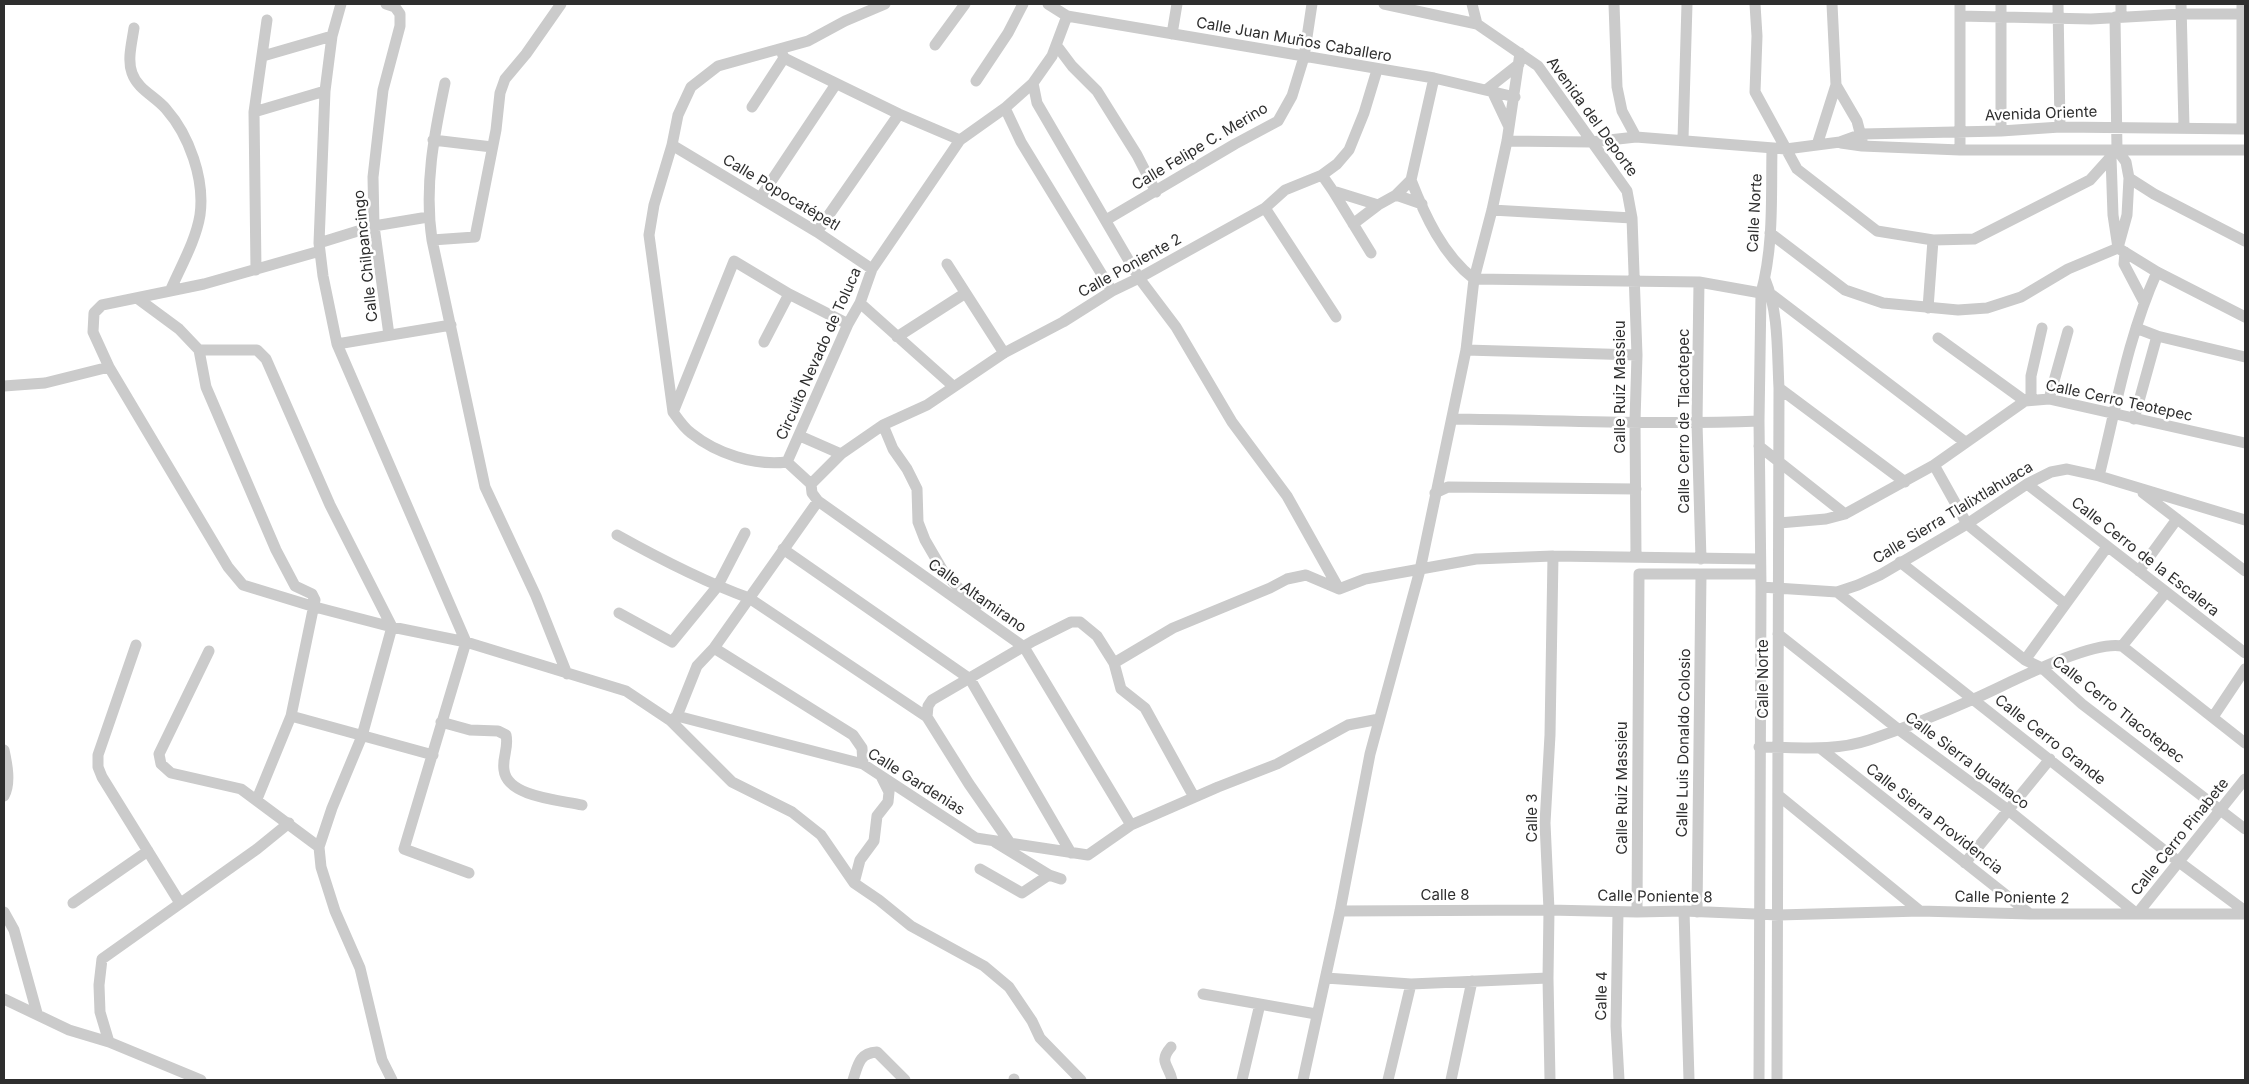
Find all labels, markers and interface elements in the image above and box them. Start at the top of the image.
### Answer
street label: Calle Juan Muños Caballero [1195,14,1393,66]
street label: Avenida del Deporte [1543,54,1641,180]
street label: Calle Felipe C. Merino [1129,99,1271,195]
street label: Avenida Oriente [1984,103,2098,125]
street label: Calle Popocatépetl [719,151,843,235]
street label: Calle Norte [1744,173,1766,253]
street label: Calle Chilpancingo [350,189,382,323]
street label: Calle Poniente 2 [1075,230,1185,302]
street label: Circuito Nevado de Toluca [773,265,865,443]
street label: Calle Ruiz Massieu [1611,320,1629,454]
street label: Calle Cerro de Tlacotepec [1675,328,1693,514]
street label: Calle Cerro Teotepec [2044,377,2194,425]
street label: Calle Sierra Tlalixtlahuaca [1870,458,2036,568]
street label: Calle Cerro de la Escalera [2067,494,2223,620]
street label: Calle Altamirano [924,555,1030,637]
street label: Calle Norte [1754,639,1772,719]
street label: Calle Luis Donaldo Colosio [1673,648,1695,838]
street label: Calle Cerro Tlacotepec [2048,653,2188,767]
street label: Calle Cerro Grande [1991,691,2109,789]
street label: Calle Sierra Iguatlaco [1901,708,2033,814]
street label: Calle Ruiz Massieu [1613,721,1631,855]
street label: Calle Gardenias [864,745,968,819]
street label: Calle Sierra Providencia [1862,760,2006,878]
street label: Calle Cerro Pinabete [2127,775,2233,899]
street label: Calle 3 [1523,794,1541,842]
street label: Calle 8 [1421,886,1469,904]
street label: Calle Poniente 8 [1597,887,1713,907]
street label: Calle Poniente 2 [1954,888,2070,908]
street label: Calle 4 [1593,971,1611,1021]

